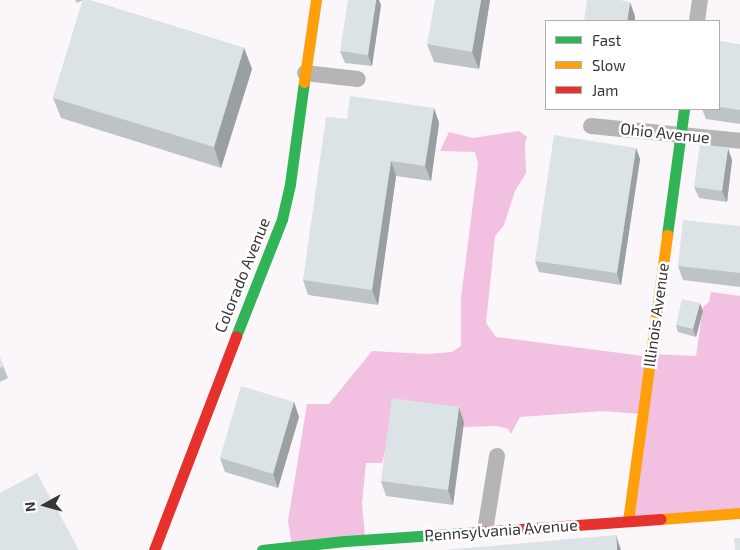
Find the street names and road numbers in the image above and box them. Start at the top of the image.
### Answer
street label: Ohio Avenue [619,119,711,147]
street label: Colorado Avenue [210,215,274,335]
street label: Illinois Avenue [639,262,673,368]
street label: Pennsylvania Avenue [424,515,578,545]

